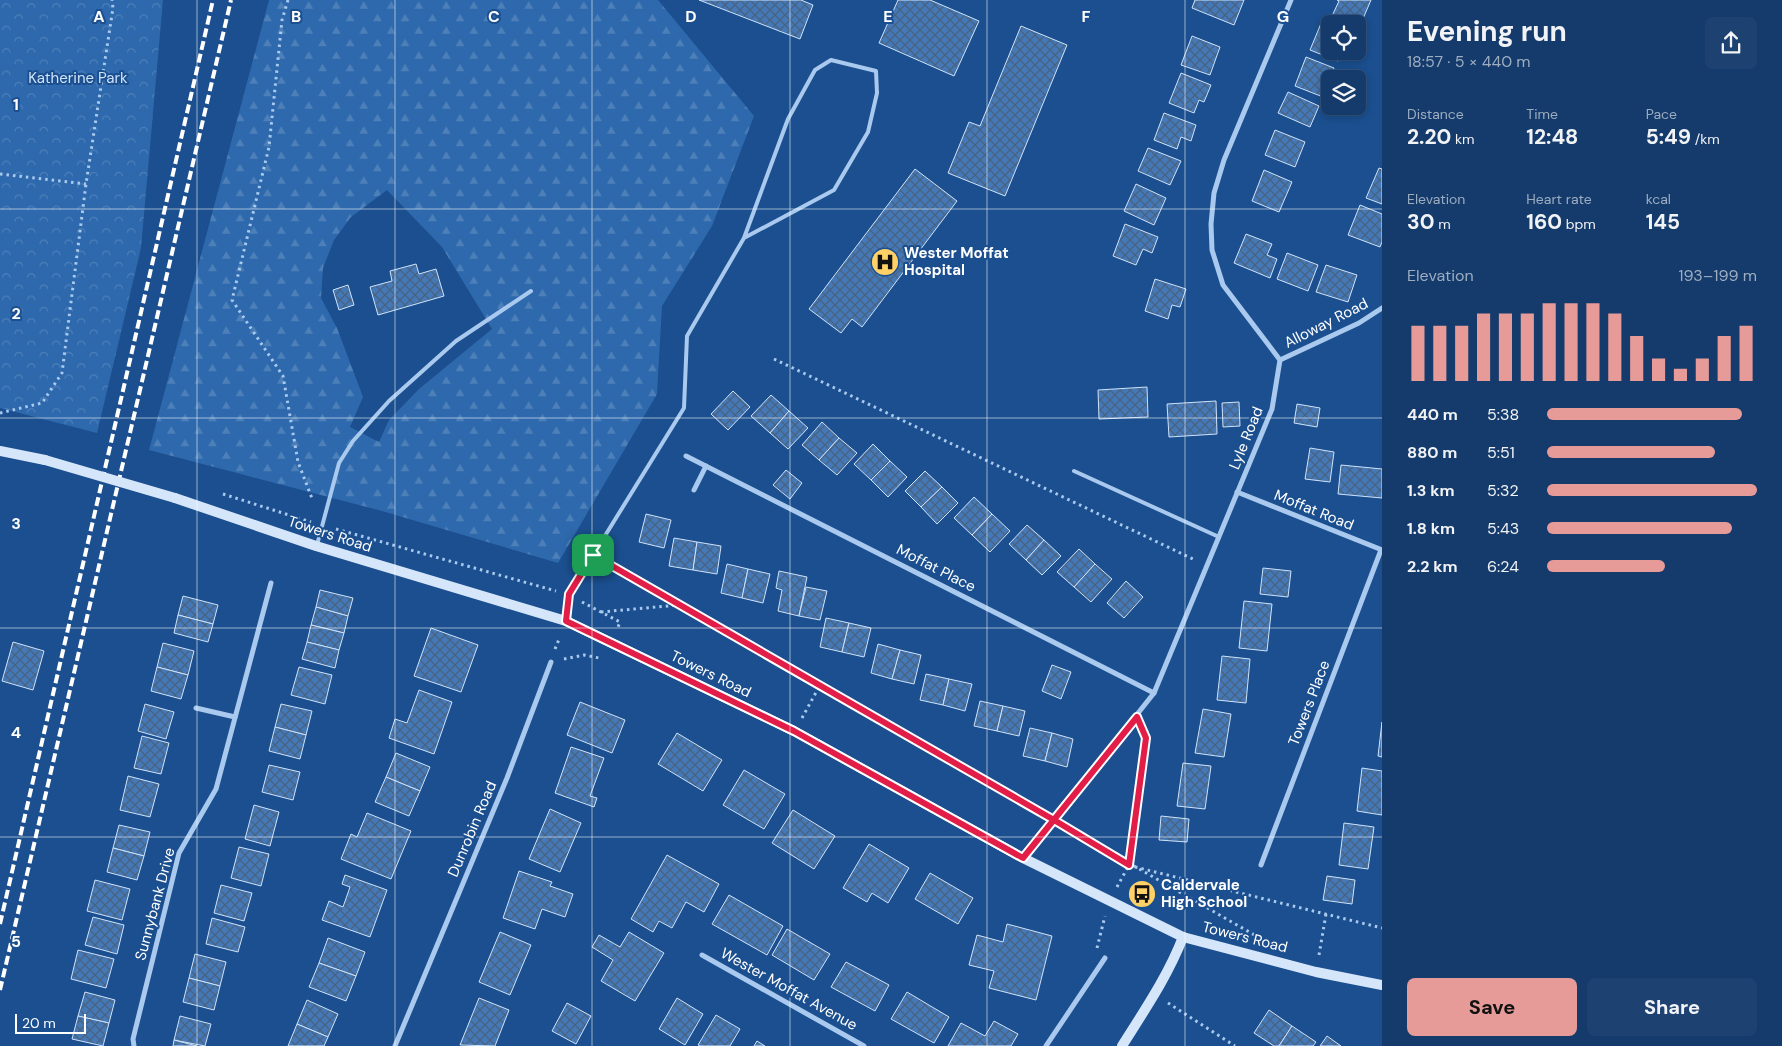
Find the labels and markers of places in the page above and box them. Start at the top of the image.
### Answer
place label: Wester Moffat Hospital [904,243,1009,280]
hospital icon: Wester Moffat Hospital [870,247,900,277]
pin [572,534,614,576]
place label: Caldervale High School [1161,875,1247,912]
bus stop icon: Caldervale High School [1127,879,1157,909]

